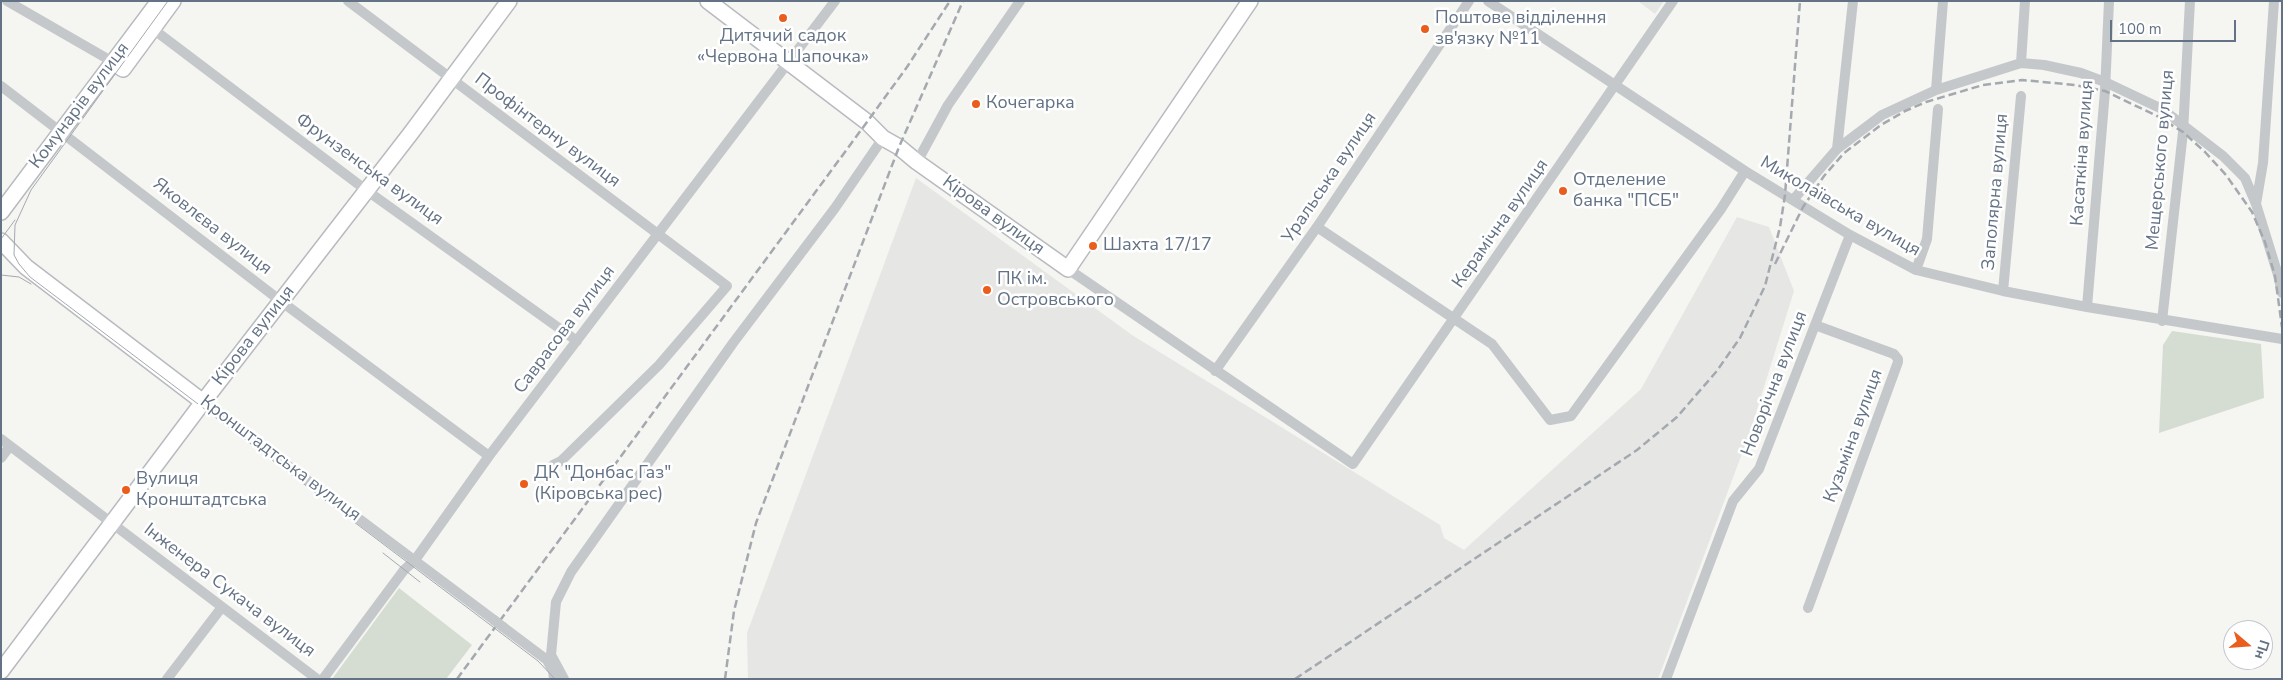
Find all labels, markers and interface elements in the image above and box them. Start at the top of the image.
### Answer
place label: Поштове відділення зв'язку №11 [1435,8,1606,50]
scale bar [2113,10,2239,42]
marker: Дитячий садок «Червона Шапочка» [777,12,789,24]
text: 100 m [2118,19,2162,39]
marker: Поштове відділення зв'язку №11 [1419,23,1431,35]
place label: Дитячий садок «Червона Шапочка» [697,26,869,68]
street label: Комунарів вулиця [25,39,135,173]
street label: Профінтерну вулиця [470,69,624,193]
street label: Мещерського вулиця [2142,69,2180,251]
street label: Касаткіна вулиця [2067,79,2099,227]
place label: Кочегарка [986,93,1075,115]
marker: Кочегарка [970,98,982,110]
street label: Фрунзенська вулиця [291,109,447,231]
street label: Уральська вулиця [1278,109,1382,247]
street label: Заполярна вулиця [1978,113,2014,271]
street label: Миколаївська вулиця [1756,152,1924,262]
street label: Керамічна вулиця [1448,155,1554,293]
place label: Отделение банка "ПСБ" [1573,170,1679,212]
street label: Кірова вулиця [938,172,1048,260]
street label: Яковлєва вулиця [148,174,276,280]
marker: Отделение банка "ПСБ" [1557,185,1569,197]
place label: Шахта 17/17 [1103,235,1212,257]
marker: Шахта 17/17 [1087,240,1099,252]
street label: Саврасова вулиця [510,262,620,398]
place label: ПК ім. Островського [997,269,1114,312]
street label: Кірова вулиця [208,282,300,390]
marker: ПК ім. Островського [981,284,993,296]
street label: Новорічна вулиця [1737,308,1813,460]
street label: Кузьміна вулиця [1820,366,1888,506]
street label: Кронштадтська вулиця [195,391,365,527]
place label: ДК "Донбас Газ" (Кіровська рес) [534,463,671,506]
place label: Вулиця Кронштадтська [136,469,267,512]
marker: ДК "Донбас Газ" (Кіровська рес) [518,478,530,490]
marker: Вулиця Кронштадтська [120,484,132,496]
street label: Інженера Сукача вулиця [139,519,319,663]
north arrow [2223,620,2273,670]
text: Пн [2250,637,2274,662]

